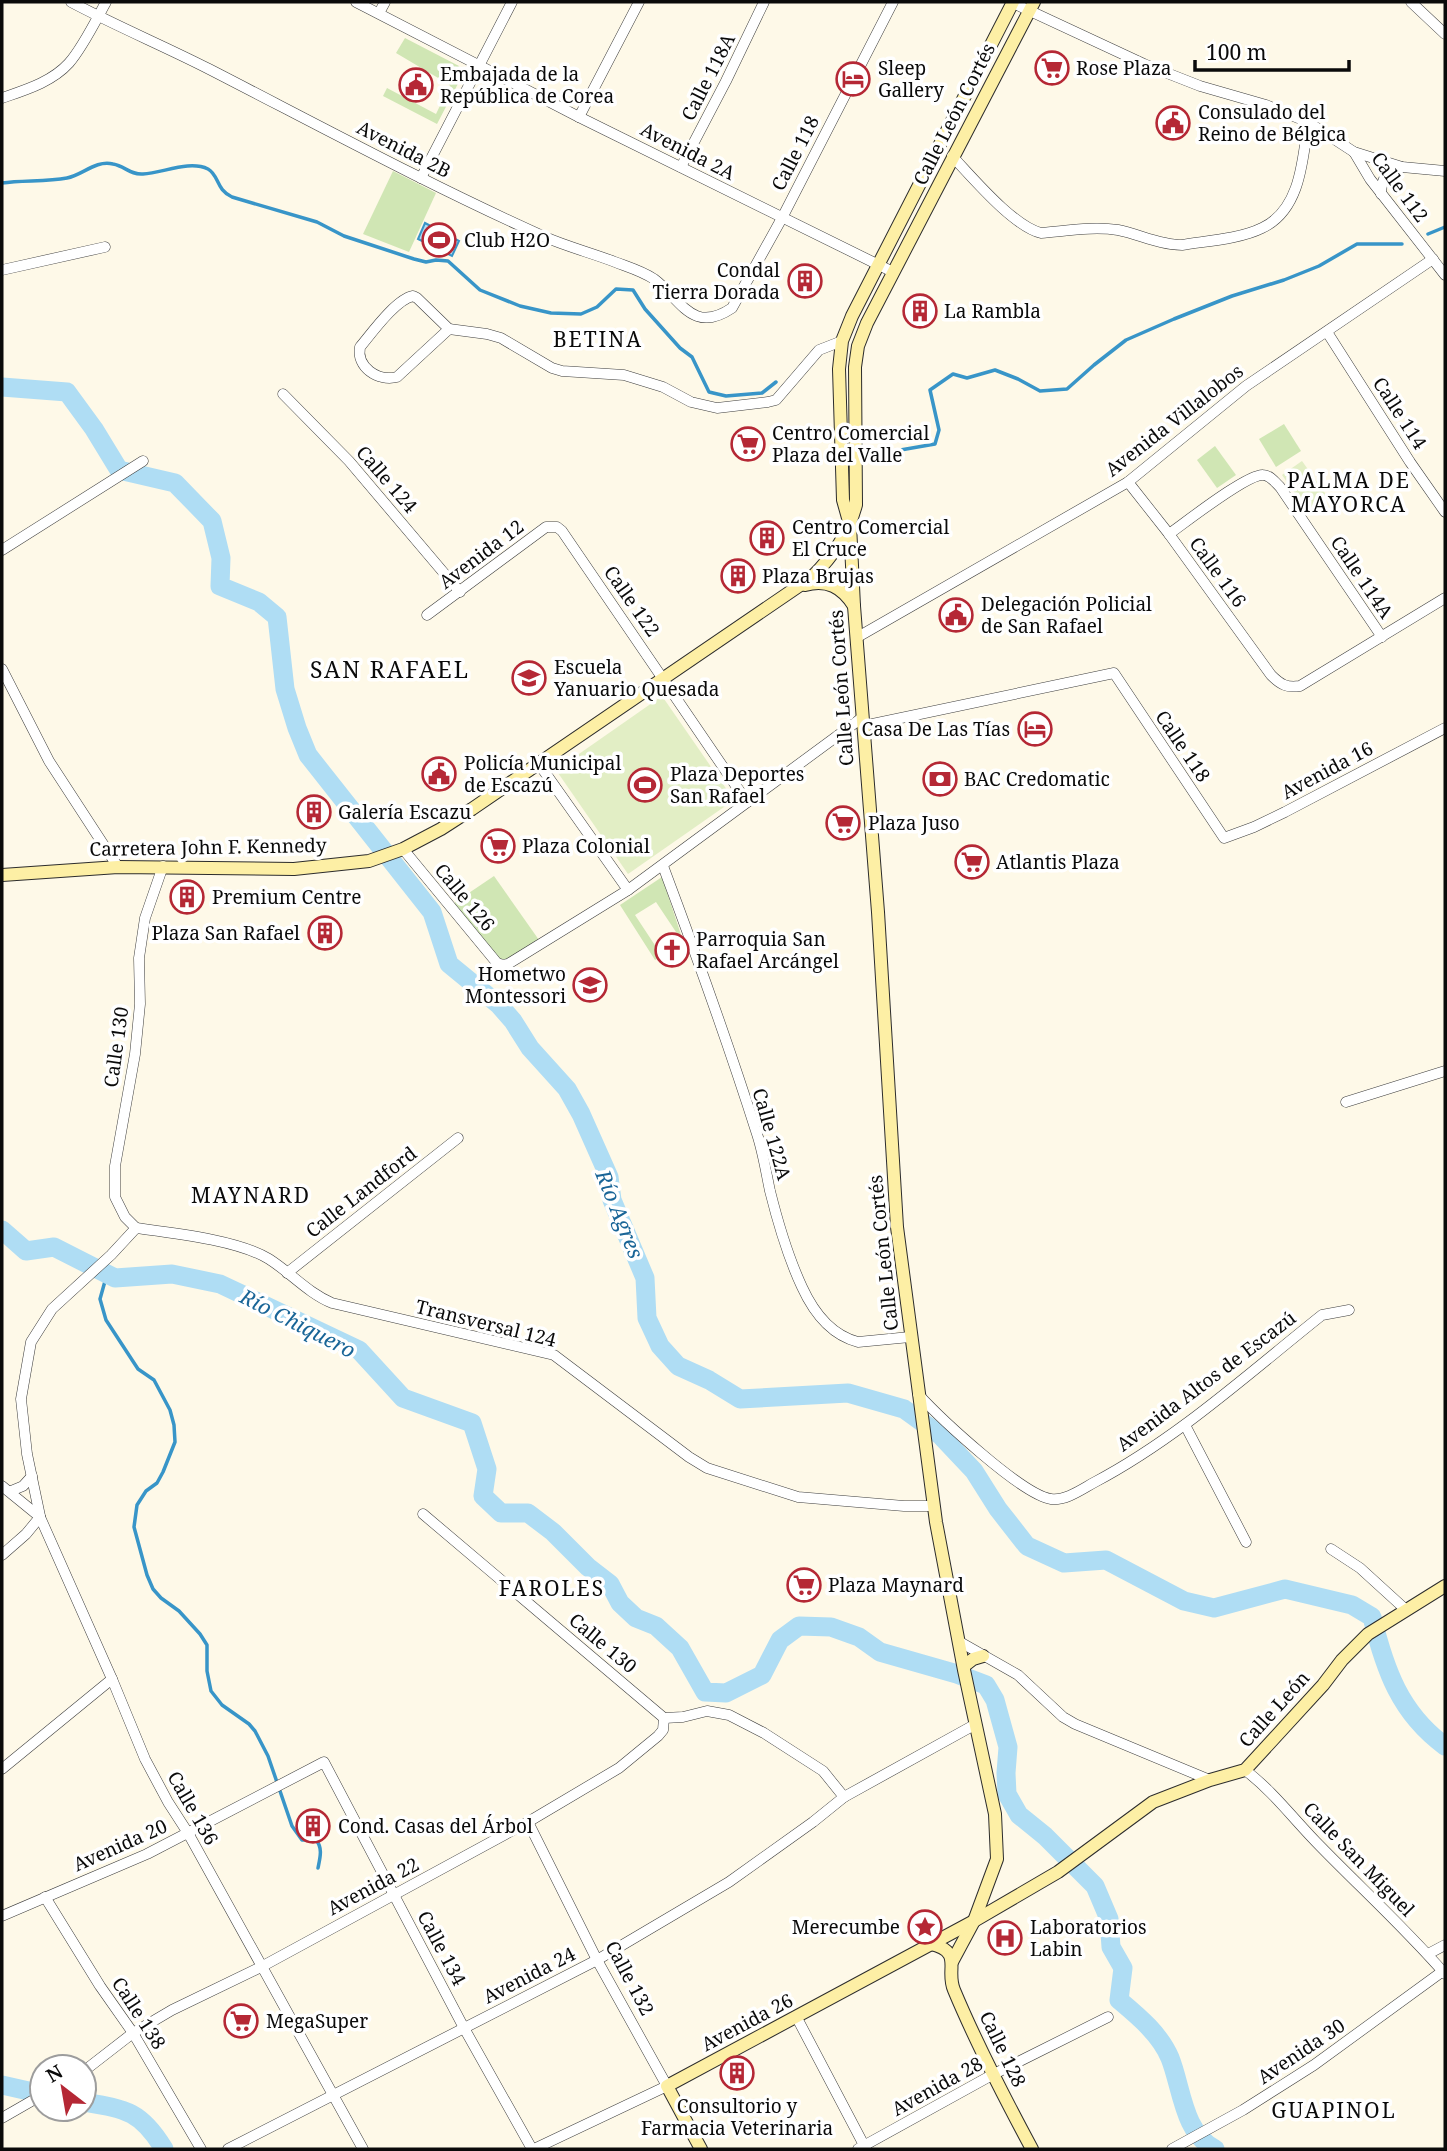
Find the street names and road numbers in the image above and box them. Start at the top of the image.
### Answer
street label: Calle 118A [675,28,741,125]
street label: Calle León Cortés [907,38,1001,190]
street label: Calle 118 [765,111,825,195]
street label: Avenida 2B [353,114,455,184]
street label: Avenida 2A [636,116,740,186]
street label: Calle 112 [1366,147,1434,227]
street label: Avenida Villalobos [1100,358,1248,482]
street label: Calle 114 [1367,372,1433,454]
street label: Calle 124 [351,440,424,518]
street label: Avenida 12 [433,513,529,595]
street label: Calle 114A [1325,531,1400,624]
street label: Calle 116 [1184,532,1252,612]
street label: Calle 122 [598,560,666,642]
street label: Calle León Cortés [823,609,859,767]
street label: Calle 118 [1150,705,1216,787]
street label: Avenida 16 [1277,735,1377,805]
street label: Carretera John F. Kennedy [89,832,327,862]
street label: Calle 126 [429,858,501,936]
street label: Calle 130 [97,1005,135,1089]
street label: Calle 122A [746,1085,798,1184]
street label: Calle Landford [300,1140,422,1244]
street label: Calle León Cortés [862,1174,904,1332]
street label: Transversal 124 [413,1293,559,1353]
street label: Avenida Altos de Escazú [1111,1305,1301,1457]
street label: Calle 130 [564,1607,642,1679]
street label: Calle León [1233,1665,1315,1753]
street label: Calle 136 [161,1766,225,1850]
street label: Calle San Miguel [1298,1796,1420,1922]
street label: Avenida 20 [69,1813,171,1877]
street label: Avenida 22 [323,1851,423,1921]
street label: Calle 134 [411,1906,473,1990]
street label: Calle 132 [599,1936,661,2020]
street label: Avenida 24 [478,1940,580,2009]
street label: Calle 138 [106,1972,172,2054]
street label: Avenida 26 [697,1987,797,2057]
street label: Calle 128 [974,2007,1032,2091]
street label: Avenida 30 [1252,2012,1350,2090]
street label: Avenida 28 [887,2050,987,2122]

